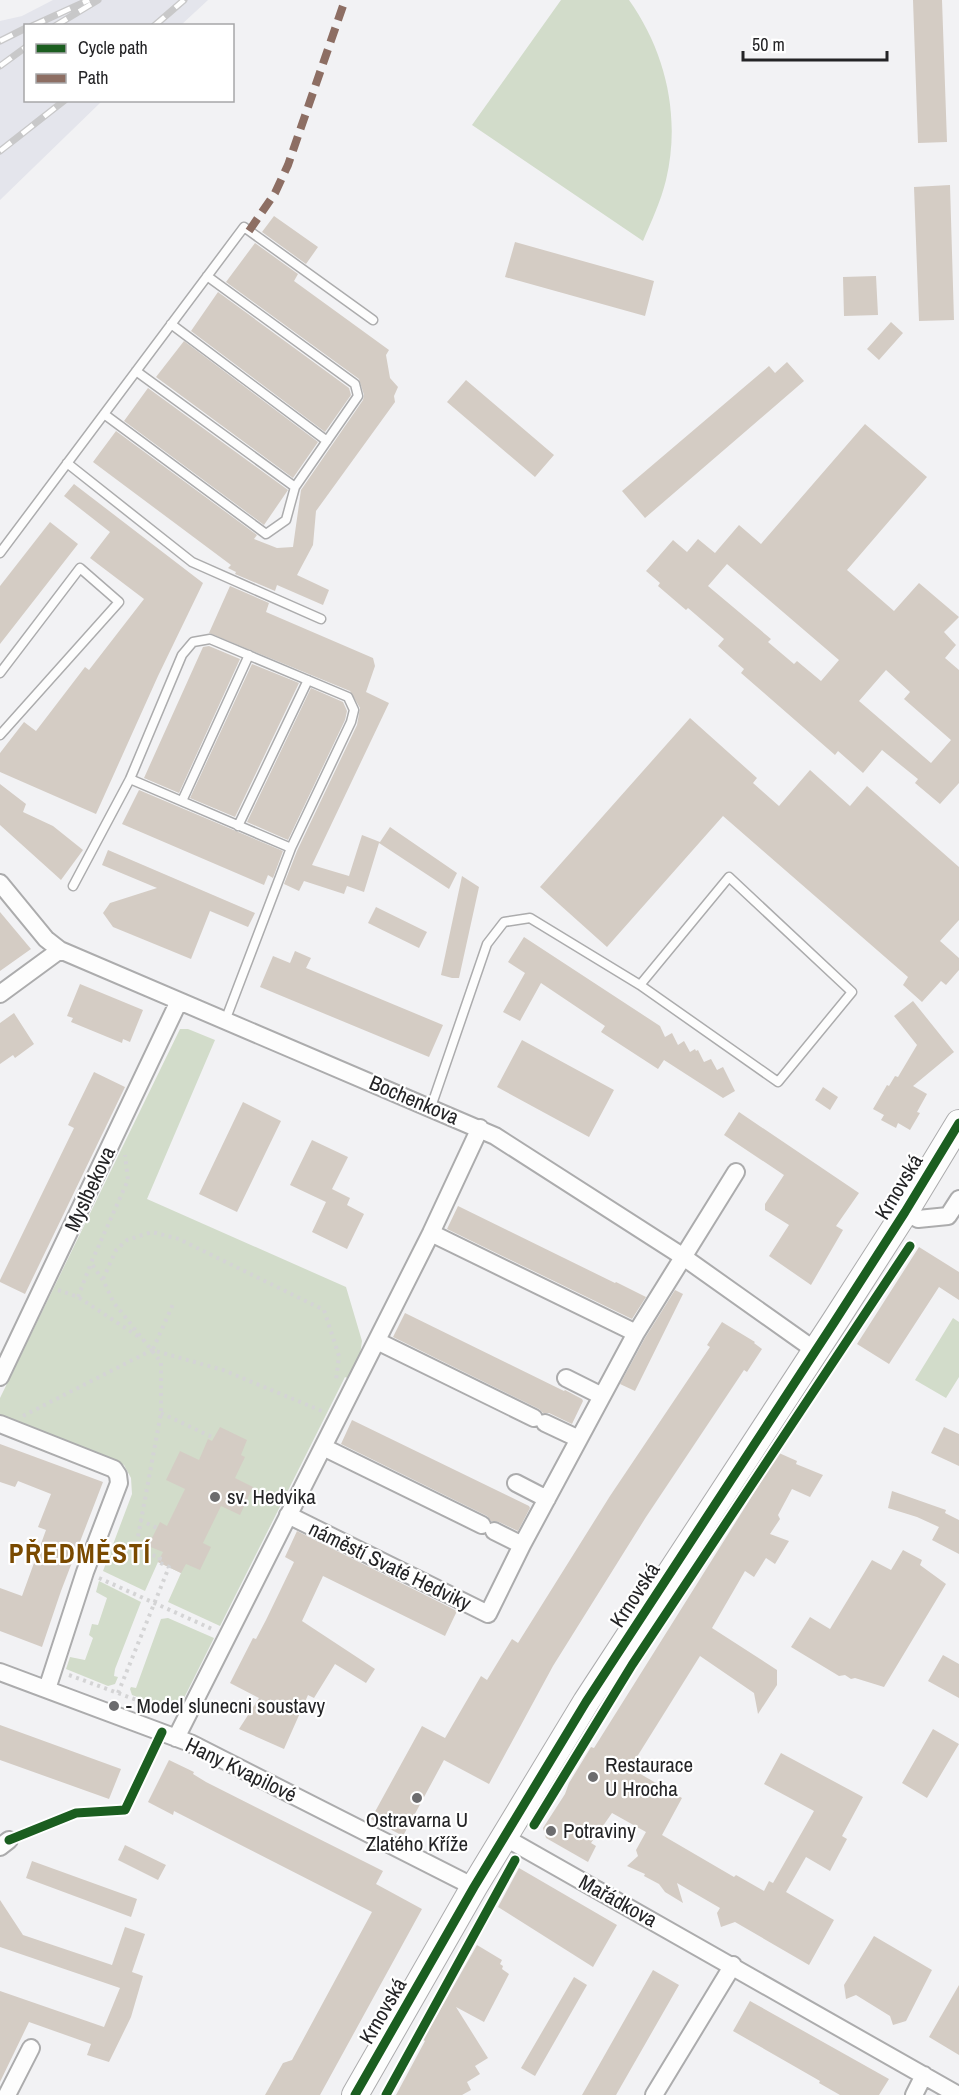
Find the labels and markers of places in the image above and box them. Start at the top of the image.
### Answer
place label: sv. Hedvika [227,1482,316,1511]
marker: sv. Hedvika [208,1490,222,1504]
place label: - Model slunecni soustavy [126,1691,325,1720]
marker: - Model slunecni soustavy [107,1699,121,1713]
place label: Restaurace U Hrocha [605,1750,693,1803]
marker: Restaurace U Hrocha [586,1770,600,1784]
marker: Ostravarna U Zlatého Kříže [410,1791,424,1805]
place label: Ostravarna U Zlatého Kříže [366,1805,468,1858]
place label: Potraviny [563,1816,636,1845]
marker: Potraviny [544,1824,558,1838]

